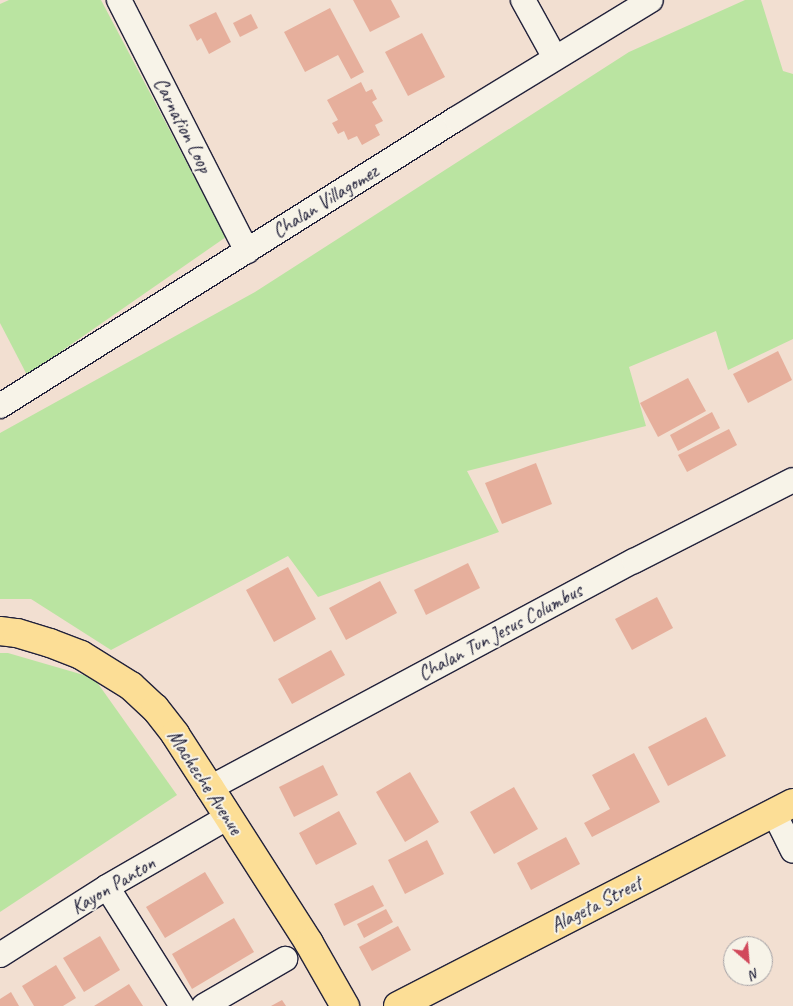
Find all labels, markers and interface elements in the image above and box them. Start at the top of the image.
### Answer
street label: Carnation Loop [149,73,217,177]
street label: Chalan Villagomez [268,159,382,243]
street label: Chalan Tun Jesus Columbus [414,579,586,685]
street label: Macheche Avenue [162,725,248,839]
street label: Kayon Panton [66,850,160,920]
street label: Alageta Street [546,871,646,937]
north arrow [723,936,773,986]
text: N [747,964,762,983]

